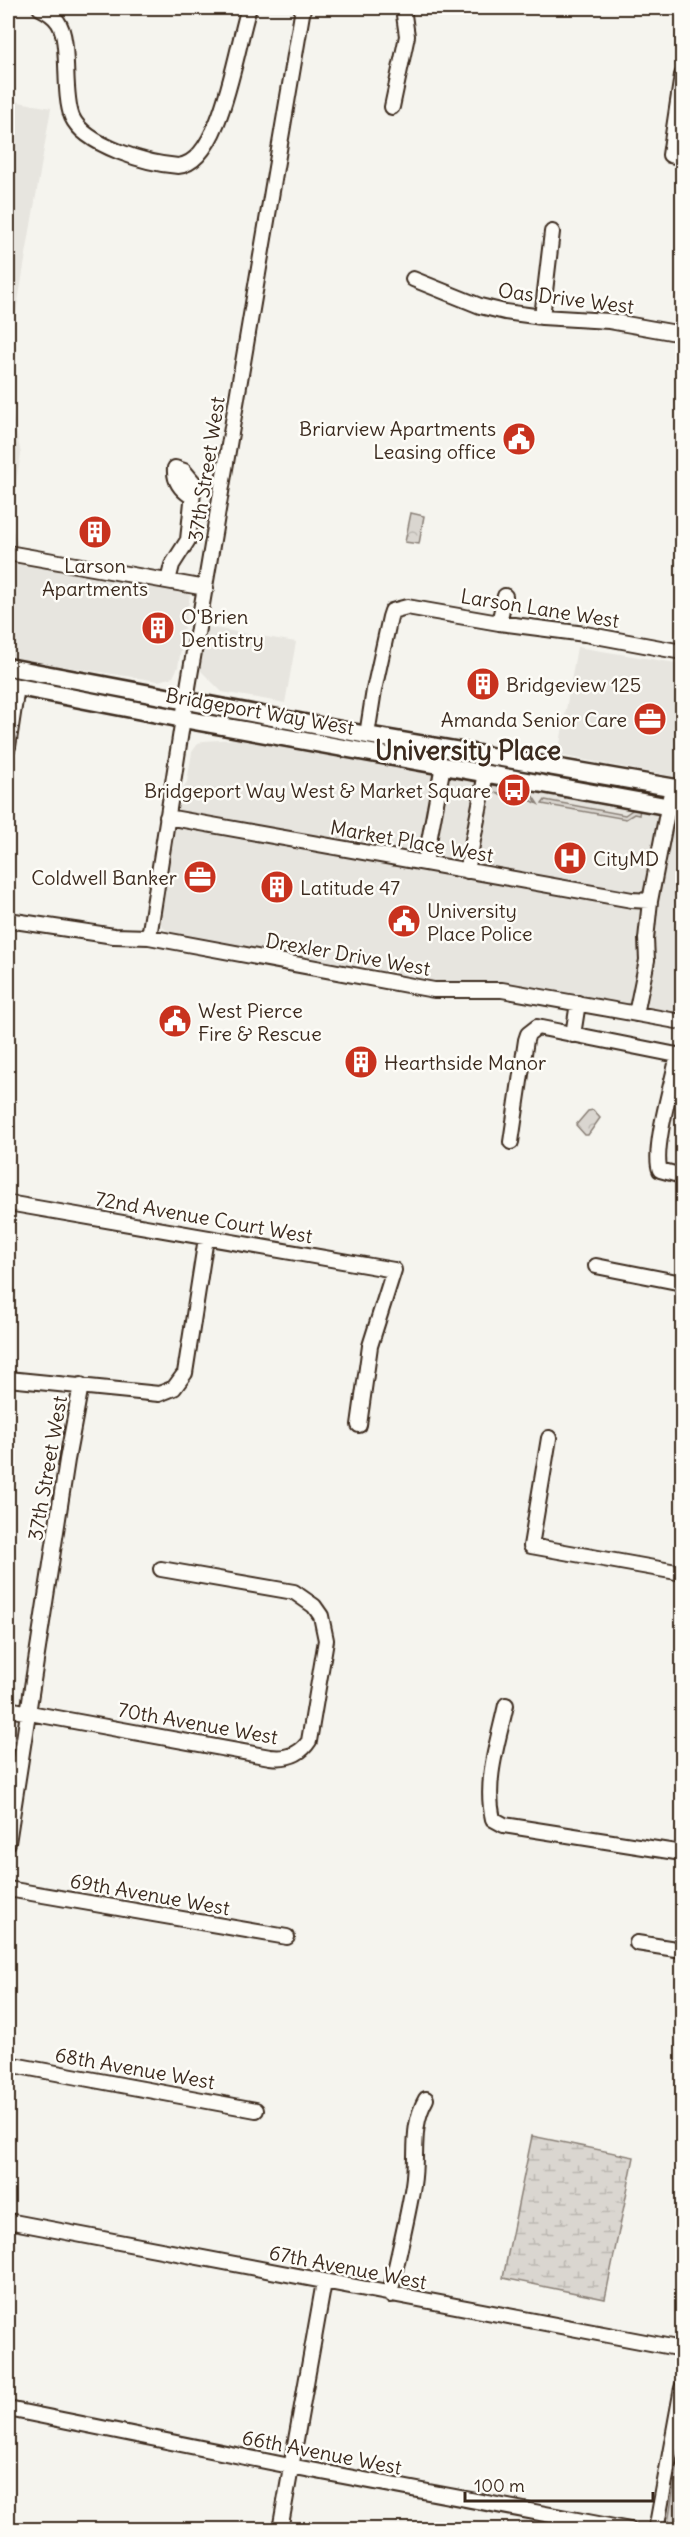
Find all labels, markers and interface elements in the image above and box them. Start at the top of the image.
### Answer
street label: Oas Drive West [497,277,636,319]
street label: 37th Street West [182,394,230,543]
place label: Briarview Apartments Leasing office [299,416,496,464]
public building icon: Briarview Apartments Leasing office [501,421,537,457]
building icon: Larson Apartments [77,514,113,550]
place label: Larson Apartments [42,553,148,601]
street label: Larson Lane West [459,583,621,633]
place label: O'Brien Dentistry [181,604,264,652]
building icon: O'Brien Dentistry [140,610,176,646]
building icon: Bridgeview 125 [465,666,501,702]
place label: Bridgeview 125 [506,672,641,697]
street label: Bridgeport Way West [164,682,356,740]
office icon: Amanda Senior Care [632,701,668,737]
place label: Amanda Senior Care [441,707,627,732]
district label: University Place [375,734,561,767]
bus stop icon: Bridgeport Way West & Market Square [496,772,532,808]
place label: Bridgeport Way West & Market Square [144,778,491,803]
street label: Market Place West [328,814,496,868]
hospital icon: CityMD [552,840,588,876]
place label: CityMD [593,846,659,871]
office icon: Coldwell Banker [182,859,218,895]
place label: Coldwell Banker [31,865,177,890]
building icon: Latitude 47 [259,869,295,905]
place label: Latitude 47 [300,875,400,900]
place label: University Place Police [427,898,533,946]
public building icon: University Place Police [386,903,422,939]
street label: Drexler Drive West [264,927,432,981]
place label: West Pierce Fire & Rescue [198,998,322,1046]
public building icon: West Pierce Fire & Rescue [157,1003,193,1039]
building icon: Hearthside Manor [343,1044,379,1080]
place label: Hearthside Manor [384,1050,546,1075]
street label: 72nd Avenue Court West [93,1186,315,1248]
street label: 37th Street West [22,1393,72,1542]
street label: 70th Avenue West [116,1697,280,1749]
street label: 69th Avenue West [68,1868,232,1920]
street label: 68th Avenue West [53,2042,217,2094]
street label: 67th Avenue West [267,2239,429,2295]
street label: 66th Avenue West [240,2424,404,2480]
scale bar [465,2465,652,2503]
text: 100 m [474,2474,525,2497]

